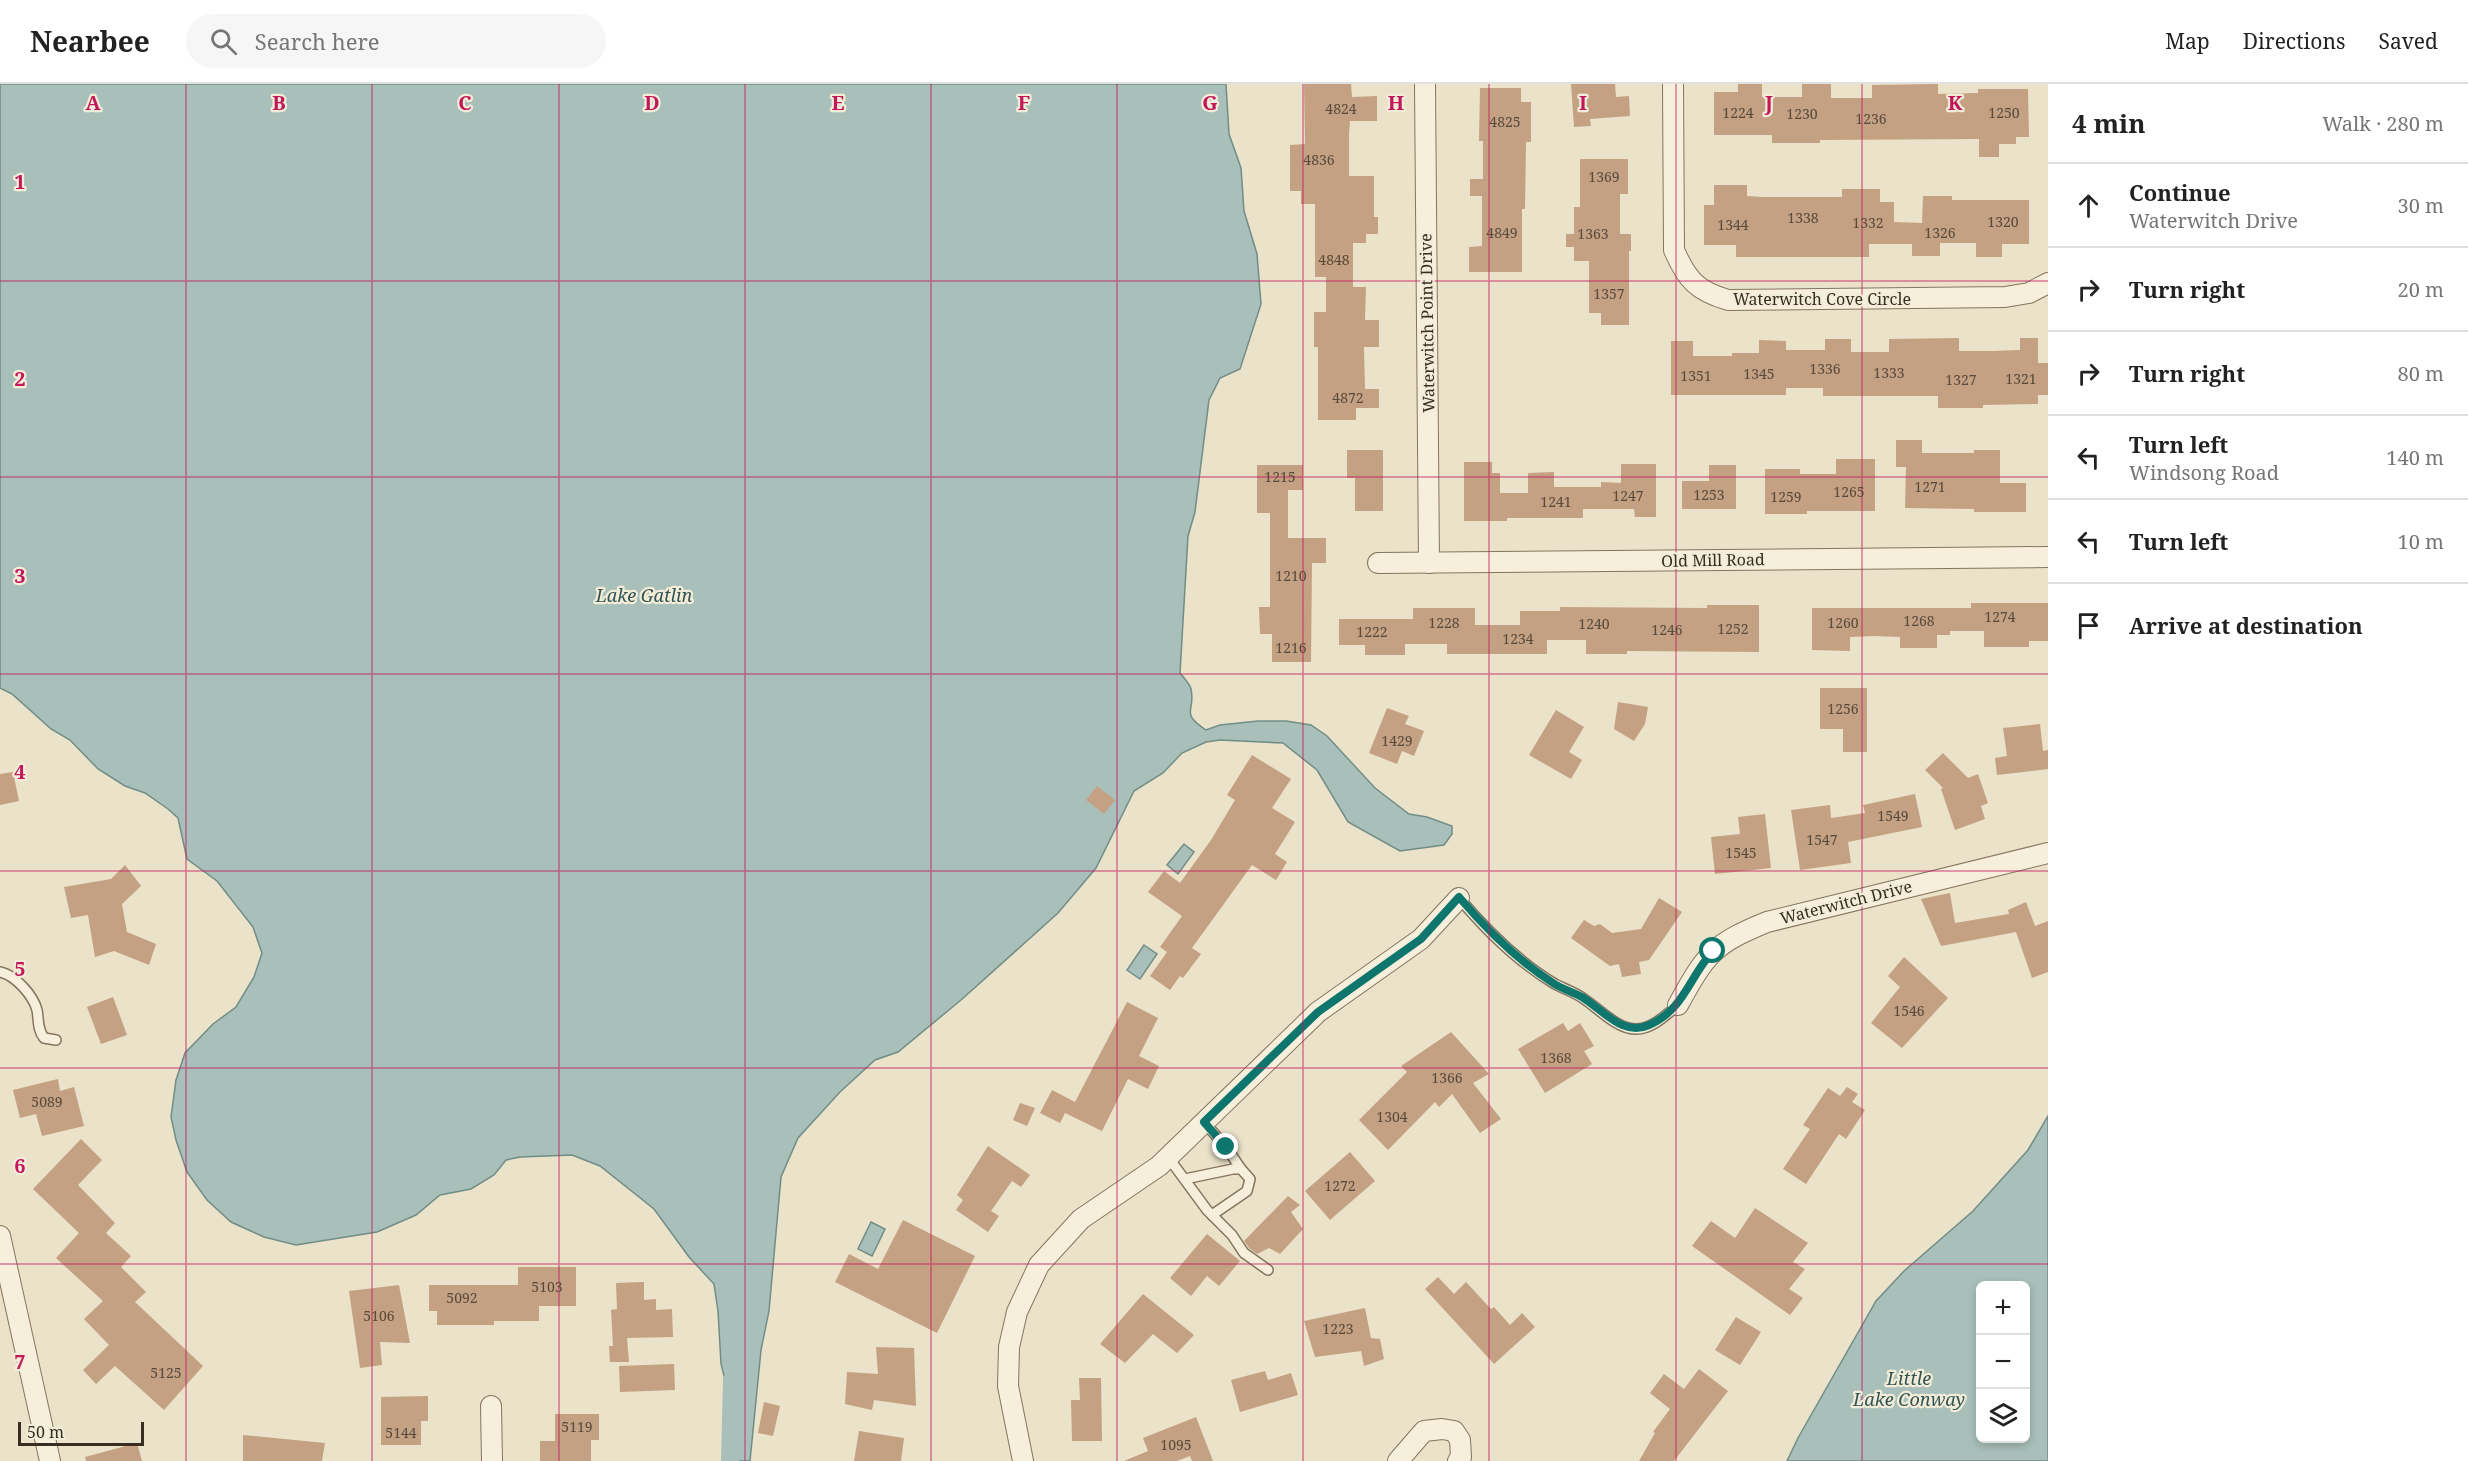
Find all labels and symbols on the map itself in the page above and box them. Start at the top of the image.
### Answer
text: A [85,89,101,116]
text: B [272,89,286,116]
text: C [458,89,472,116]
text: D [644,89,660,116]
text: E [831,89,845,116]
text: F [1018,89,1030,116]
text: G [1202,89,1218,116]
text: H [1388,89,1404,116]
text: I [1579,89,1587,116]
text: J [1764,89,1773,116]
text: K [1948,89,1963,116]
house number: 4824 [1325,99,1357,118]
house number: 1224 [1722,103,1754,122]
house number: 1250 [1988,103,2020,122]
house number: 1230 [1786,104,1818,123]
house number: 1236 [1855,109,1887,128]
house number: 4825 [1489,112,1521,131]
house number: 4836 [1303,150,1335,169]
house number: 1369 [1588,167,1620,186]
text: 1 [14,168,26,195]
house number: 1338 [1787,208,1819,227]
house number: 1320 [1987,212,2019,231]
house number: 1332 [1852,213,1884,232]
house number: 1344 [1717,215,1749,234]
house number: 4849 [1486,223,1518,242]
house number: 1326 [1924,223,1956,242]
house number: 1363 [1577,224,1609,243]
street label: Waterwitch Point Drive [1414,233,1440,413]
house number: 4848 [1318,250,1350,269]
house number: 1357 [1593,284,1625,303]
street label: Waterwitch Cove Circle [1733,288,1911,310]
house number: 1336 [1809,359,1841,378]
house number: 1333 [1873,363,1905,382]
house number: 1345 [1743,364,1775,383]
text: 2 [14,365,26,392]
house number: 1351 [1680,366,1712,385]
house number: 1321 [2005,369,2037,388]
house number: 1327 [1945,370,1977,389]
house number: 4872 [1332,388,1364,407]
house number: 1215 [1264,467,1296,486]
house number: 1271 [1914,477,1946,496]
house number: 1265 [1833,482,1865,501]
house number: 1253 [1693,485,1725,504]
house number: 1247 [1612,486,1644,505]
house number: 1259 [1770,487,1802,506]
house number: 1241 [1540,492,1572,511]
street label: Old Mill Road [1661,548,1765,572]
text: 3 [14,562,26,589]
house number: 1210 [1275,566,1307,585]
water label: Lake Gatlin [595,583,693,607]
house number: 1274 [1984,607,2016,626]
house number: 1268 [1903,611,1935,630]
house number: 1228 [1428,613,1460,632]
house number: 1260 [1827,613,1859,632]
house number: 1240 [1578,614,1610,633]
house number: 1252 [1717,619,1749,638]
house number: 1246 [1651,620,1683,639]
house number: 1222 [1356,622,1388,641]
house number: 1234 [1502,629,1534,648]
house number: 1216 [1275,638,1307,657]
house number: 1256 [1827,699,1859,718]
house number: 1429 [1381,731,1413,750]
text: 4 [14,758,26,785]
house number: 1549 [1877,806,1909,825]
house number: 1547 [1806,830,1838,849]
house number: 1545 [1725,843,1757,862]
street label: Waterwitch Drive [1778,875,1914,929]
route start [1699,937,1725,963]
text: 5 [14,955,26,982]
house number: 1546 [1893,1001,1925,1020]
house number: 1368 [1540,1048,1572,1067]
house number: 1366 [1431,1068,1463,1087]
house number: 5089 [31,1092,63,1111]
house number: 1304 [1376,1107,1408,1126]
route end [1212,1133,1238,1159]
text: 6 [14,1152,26,1179]
house number: 1272 [1324,1176,1356,1195]
house number: 5103 [531,1277,563,1296]
house number: 5092 [446,1288,478,1307]
house number: 5106 [363,1306,395,1325]
house number: 1223 [1322,1319,1354,1338]
text: 7 [14,1348,26,1375]
house number: 5125 [150,1363,182,1382]
water label: Little Lake Conway [1852,1366,1965,1411]
house number: 5119 [561,1417,593,1436]
scale bar [18,1419,144,1446]
house number: 5144 [385,1423,417,1442]
house number: 1095 [1160,1435,1192,1454]

